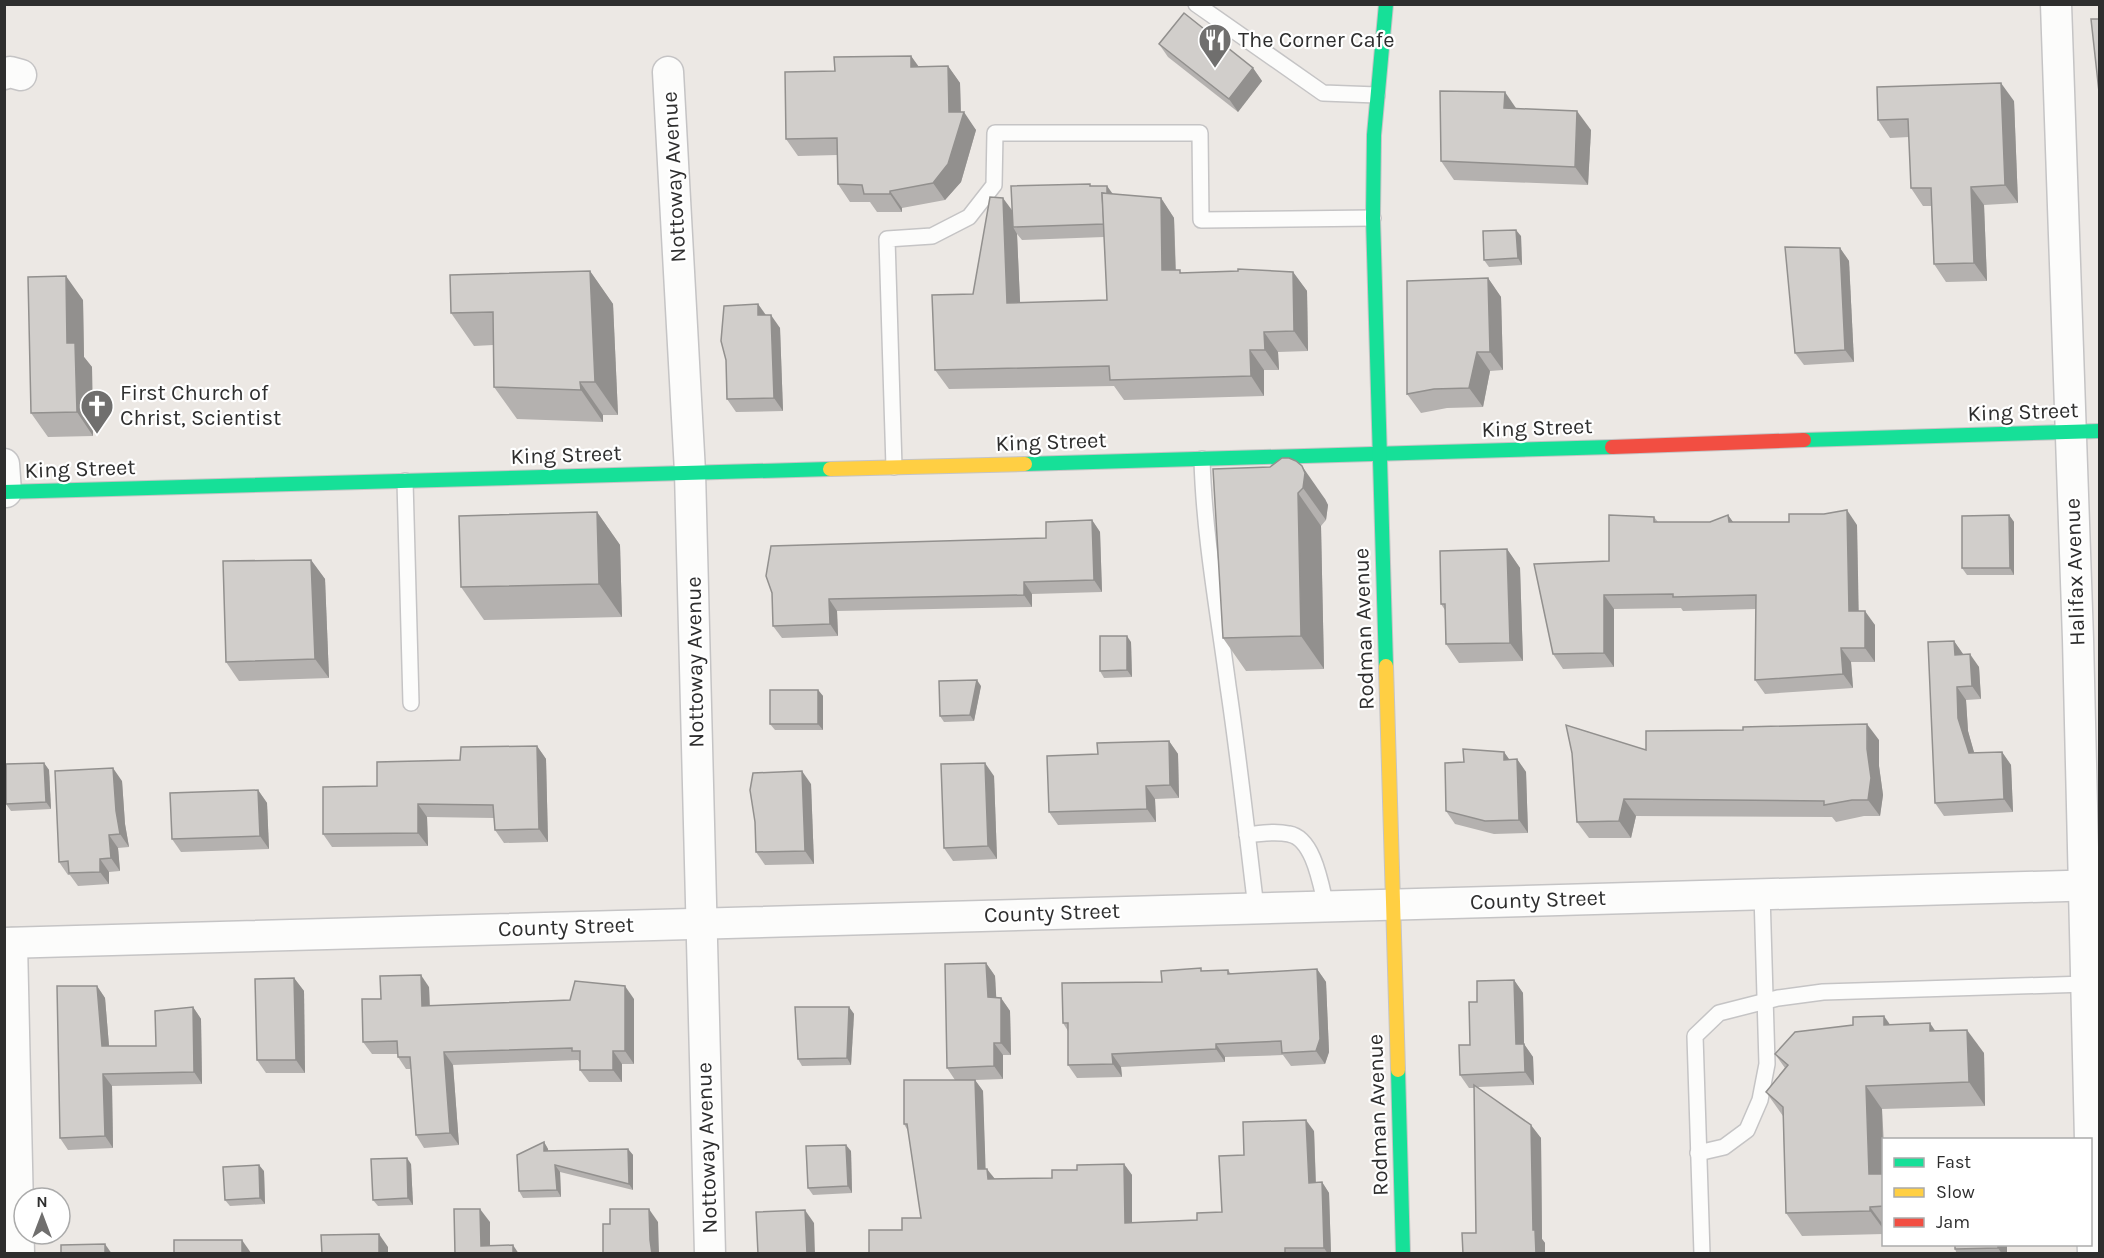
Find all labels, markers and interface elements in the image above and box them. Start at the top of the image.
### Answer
restaurant icon: The Corner Cafe [1197,22,1233,69]
place label: The Corner Cafe [1238,27,1394,53]
street label: Nottoway Avenue [657,91,691,263]
place label: First Church of Christ, Scientist [120,380,281,431]
church icon: First Church of Christ, Scientist [79,388,115,435]
street label: King Street [1967,397,2079,427]
street label: King Street [1481,413,1593,443]
street label: King Street [995,427,1107,457]
street label: King Street [510,440,622,470]
street label: King Street [24,454,136,484]
street label: Halifax Avenue [2059,498,2091,646]
street label: Rodman Avenue [1348,548,1380,710]
street label: Nottoway Avenue [681,576,709,748]
street label: County Street [1469,885,1607,915]
street label: County Street [983,898,1121,928]
street label: County Street [497,912,635,942]
street label: Rodman Avenue [1362,1034,1394,1196]
street label: Nottoway Avenue [691,1062,723,1234]
legend [1882,1138,2092,1246]
text: Fast [1936,1151,1971,1173]
text: Slow [1936,1181,1975,1203]
north arrow [12,1186,72,1246]
text: N [36,1192,48,1211]
text: Jam [1936,1211,1970,1233]

